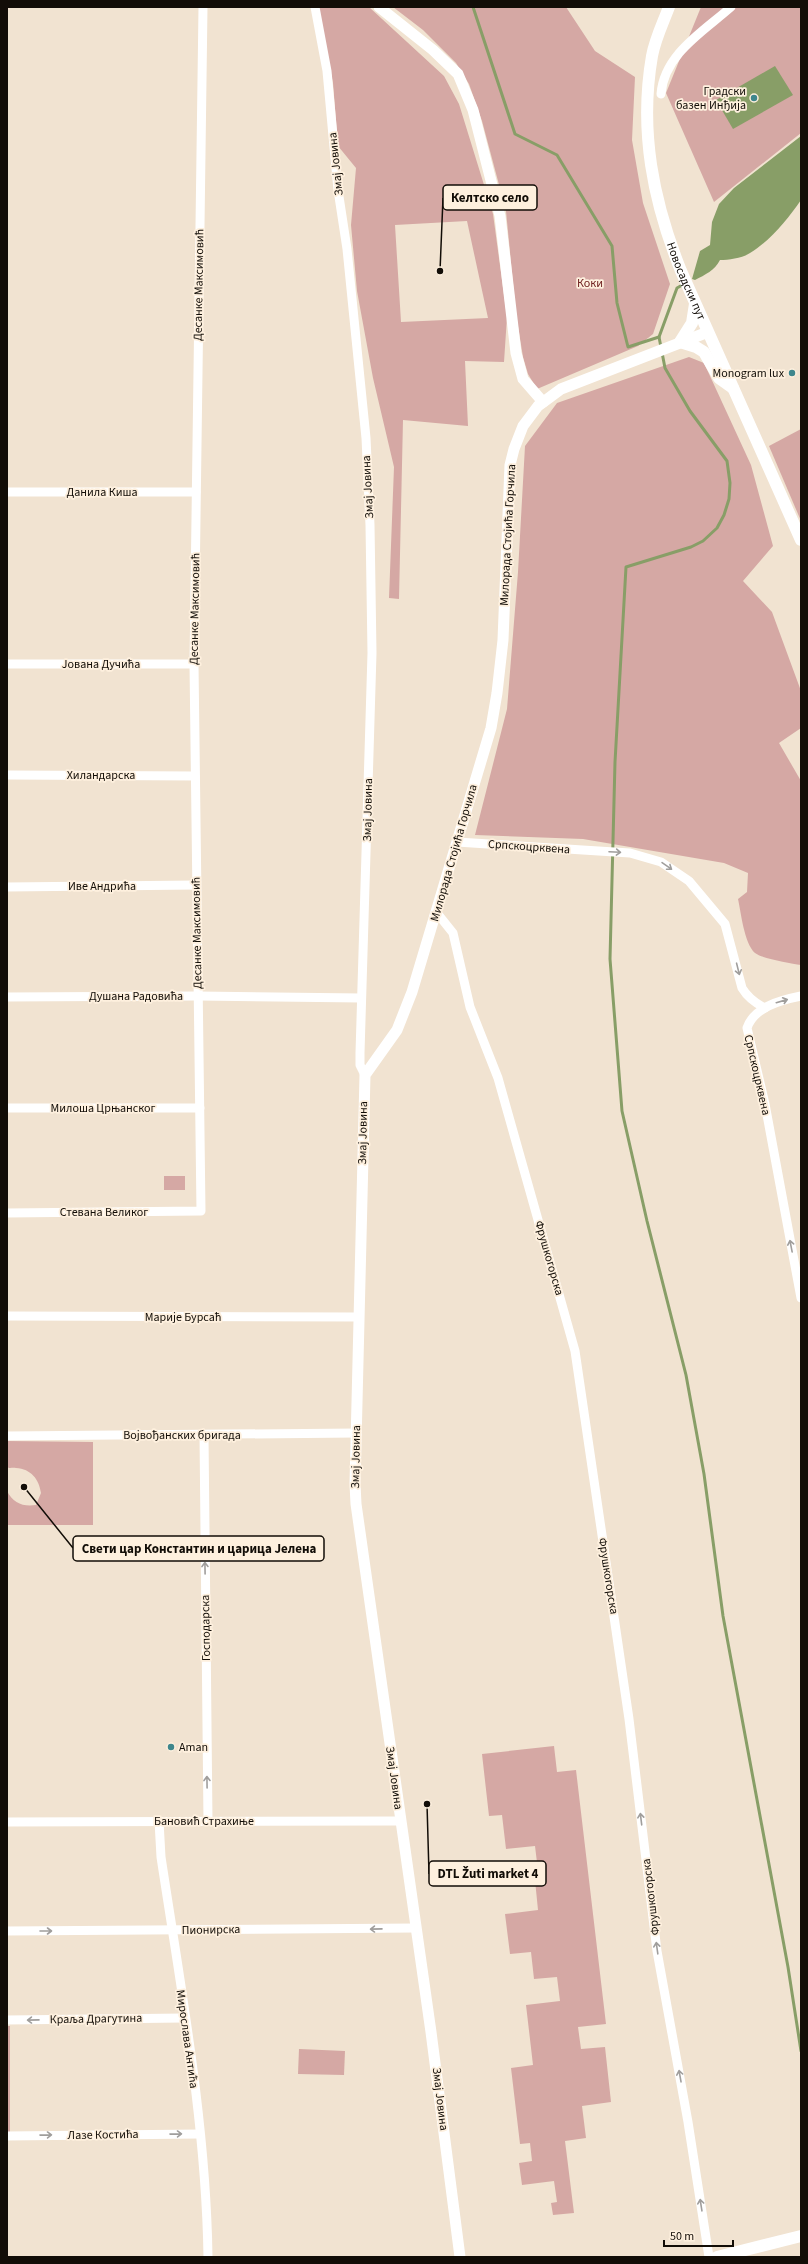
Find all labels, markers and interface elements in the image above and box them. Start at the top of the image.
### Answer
place label: Градски базен Инђија [676,83,746,114]
marker: Градски базен Инђија [749,93,759,103]
street label: Змај Јовина [324,132,348,196]
callout: Келтско село [443,185,537,210]
text: Келтско село [451,189,529,207]
street label: Десанке Максимовић [190,229,208,341]
street label: Новосадски пут [662,240,710,323]
park label: Коки [577,275,603,292]
place label: Monogram lux [712,365,785,382]
marker: Monogram lux [787,368,797,378]
street label: Змај Јовина [358,455,378,519]
street label: Милорада Стојића Горчила [496,464,520,606]
street label: Данила Киша [67,484,137,501]
street label: Десанке Максимовић [186,553,204,665]
street label: Јована Дучића [62,656,140,673]
street label: Хиландарска [67,767,135,784]
street label: Змај Јовина [359,778,377,842]
street label: Милорада Стојића Горчила [426,782,482,924]
street label: Српскоцрквена [487,836,571,858]
one-way arrow [608,849,621,856]
one-way arrow [661,862,672,870]
street label: Десанке Максимовић [188,877,206,989]
street label: Иве Андрића [68,878,136,895]
one-way arrow [735,962,742,975]
street label: Душана Радовића [89,988,183,1005]
one-way arrow [776,997,789,1004]
street label: Српскоцрквена [739,1033,775,1117]
street label: Милоша Црњанског [51,1100,156,1117]
street label: Змај Јовина [354,1101,372,1165]
street label: Стевана Великог [60,1204,148,1221]
street label: Фрушкогорска [530,1219,568,1297]
one-way arrow [787,1240,795,1253]
street label: Марије Бурсаћ [145,1309,221,1326]
street label: Змај Јовина [347,1425,365,1489]
street label: Војвођанских бригада [123,1427,241,1444]
callout: Свети цар Константин и царица Јелена [73,1536,324,1561]
street label: Фрушкогорска [594,1537,622,1615]
text: Свети цар Константин и царица Јелена [82,1540,317,1558]
one-way arrow [201,1562,209,1575]
street label: Господарска [197,1595,215,1661]
place label: Aman [179,1739,208,1756]
marker: Aman [166,1742,176,1752]
street label: Змај Јовина [381,1745,407,1811]
one-way arrow [204,1776,211,1789]
street label: Бановић Страхиње [154,1813,254,1830]
one-way arrow [637,1813,645,1826]
street label: Фрушкогорска [638,1858,664,1936]
callout: DTL Žuti market 4 [429,1861,546,1886]
text: DTL Žuti market 4 [438,1865,539,1883]
street label: Пионирска [182,1921,240,1939]
one-way arrow [370,1925,383,1933]
one-way arrow [39,1927,52,1935]
one-way arrow [653,1942,661,1955]
street label: Мирослава Антића [172,1989,202,2089]
street label: Краља Драгутина [49,2010,143,2028]
one-way arrow [27,2016,40,2024]
street label: Змај Јовина [428,2066,452,2132]
one-way arrow [676,2070,684,2083]
street label: Лазе Костића [67,2126,139,2144]
one-way arrow [169,2130,182,2138]
one-way arrow [39,2131,52,2139]
one-way arrow [697,2199,705,2212]
scale bar [664,2222,733,2248]
text: 50 m [670,2228,694,2245]

